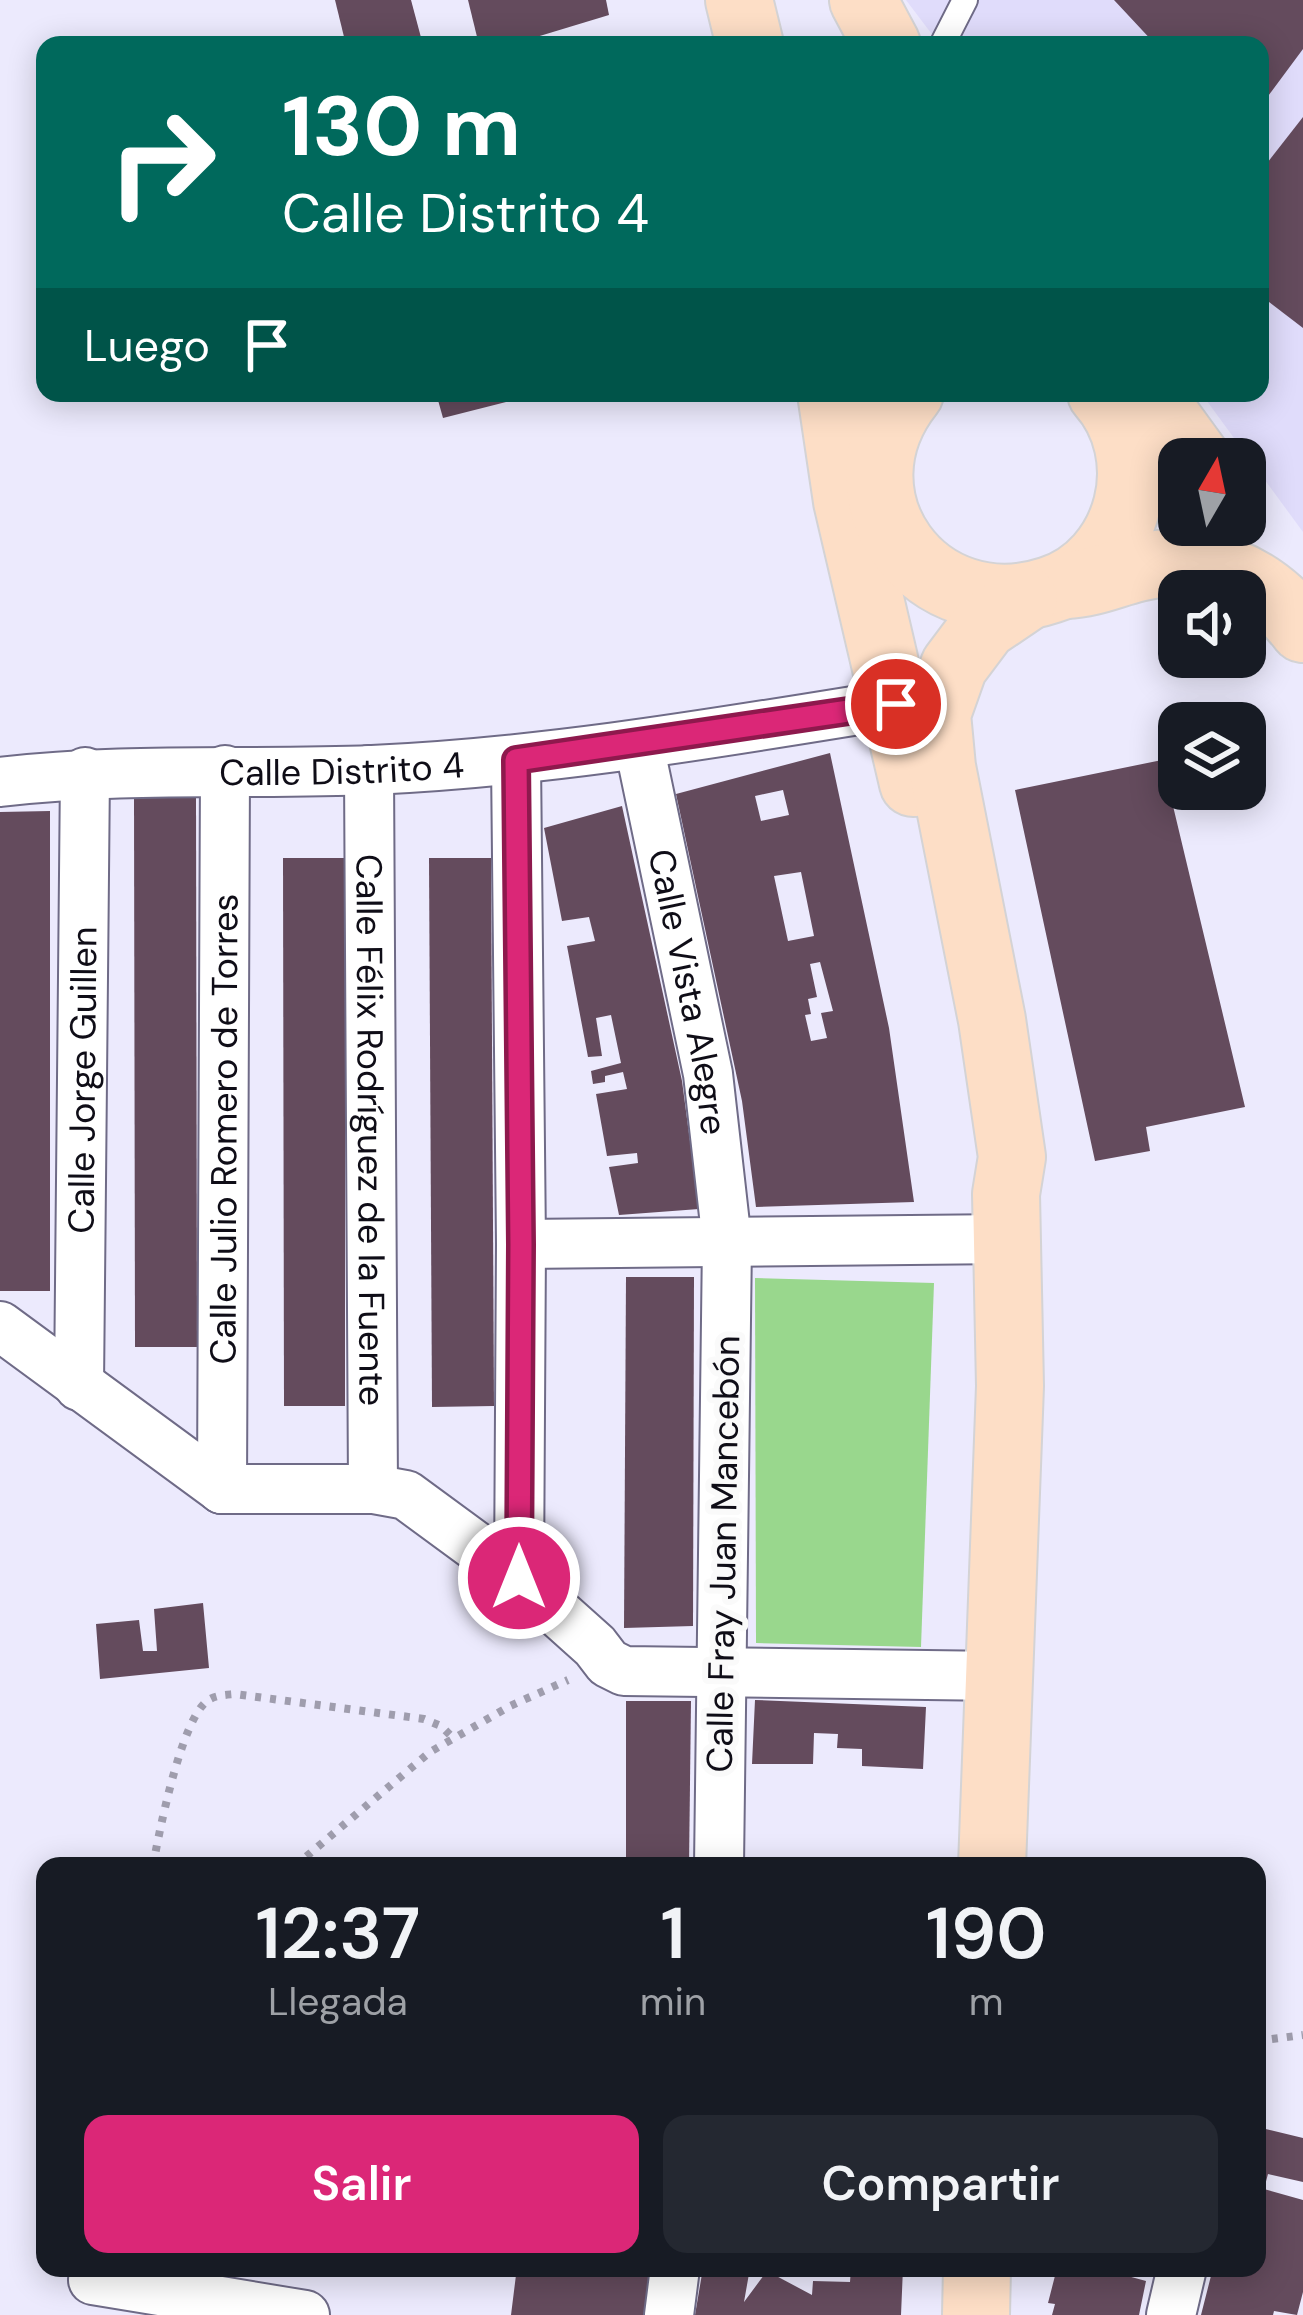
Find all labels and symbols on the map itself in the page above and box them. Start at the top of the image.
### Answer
north arrow [1158,438,1266,546]
pin [845,653,947,755]
street label: Calle Distrito 4 [219,741,466,796]
street label: Calle Vista Alegre [638,845,738,1137]
street label: Calle Félix Rodríguez de la Fuente [346,854,396,1406]
street label: Calle Julio Romero de Torres [199,893,248,1365]
street label: Calle Jorge Guillen [57,926,107,1234]
street label: Calle Fray Juan Mancebón [696,1335,750,1773]
position arrow [456,1515,582,1641]

